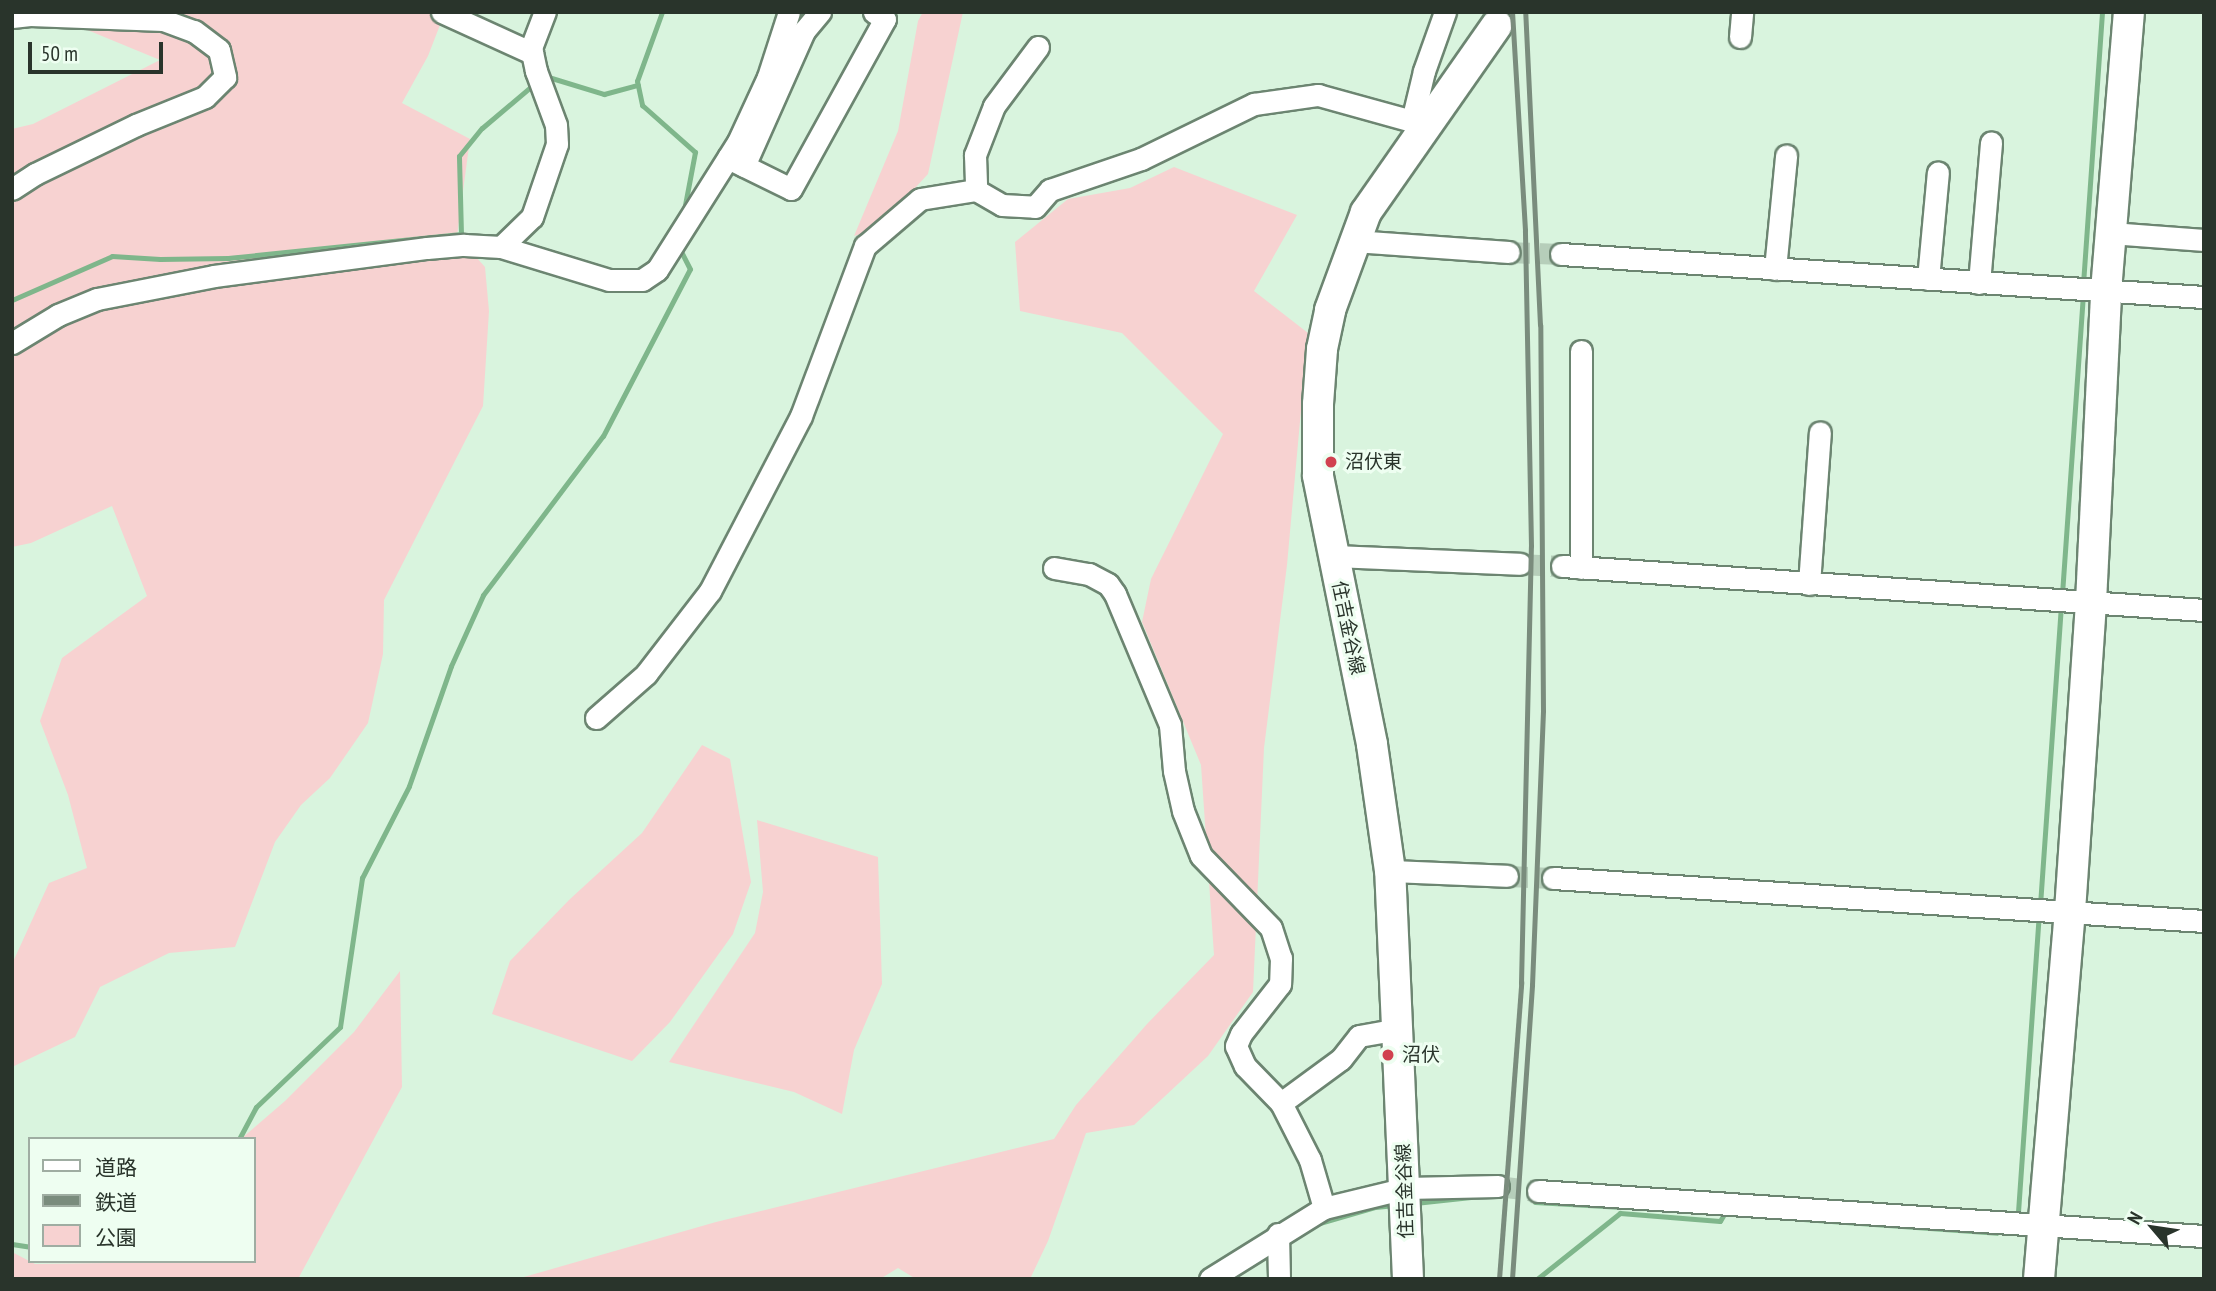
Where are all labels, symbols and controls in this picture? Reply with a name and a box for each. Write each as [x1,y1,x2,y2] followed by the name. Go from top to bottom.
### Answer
[32,28,166,72] scale bar
[41,40,78,67] text: 50 m
[1345,451,1402,473] place label: 沼伏東
[1323,454,1339,470] marker: 沼伏東
[1327,579,1369,677] street label: 住吉金谷線
[1402,1044,1440,1066] place label: 沼伏
[1380,1047,1396,1063] marker: 沼伏
[28,1137,256,1263] legend
[1392,1143,1418,1239] street label: 住吉金谷線
[95,1154,137,1181] text: 道路
[95,1189,137,1216] text: 鉄道
[2118,1193,2188,1263] north arrow
[2122,1208,2148,1228] text: N
[95,1224,137,1251] text: 公園

